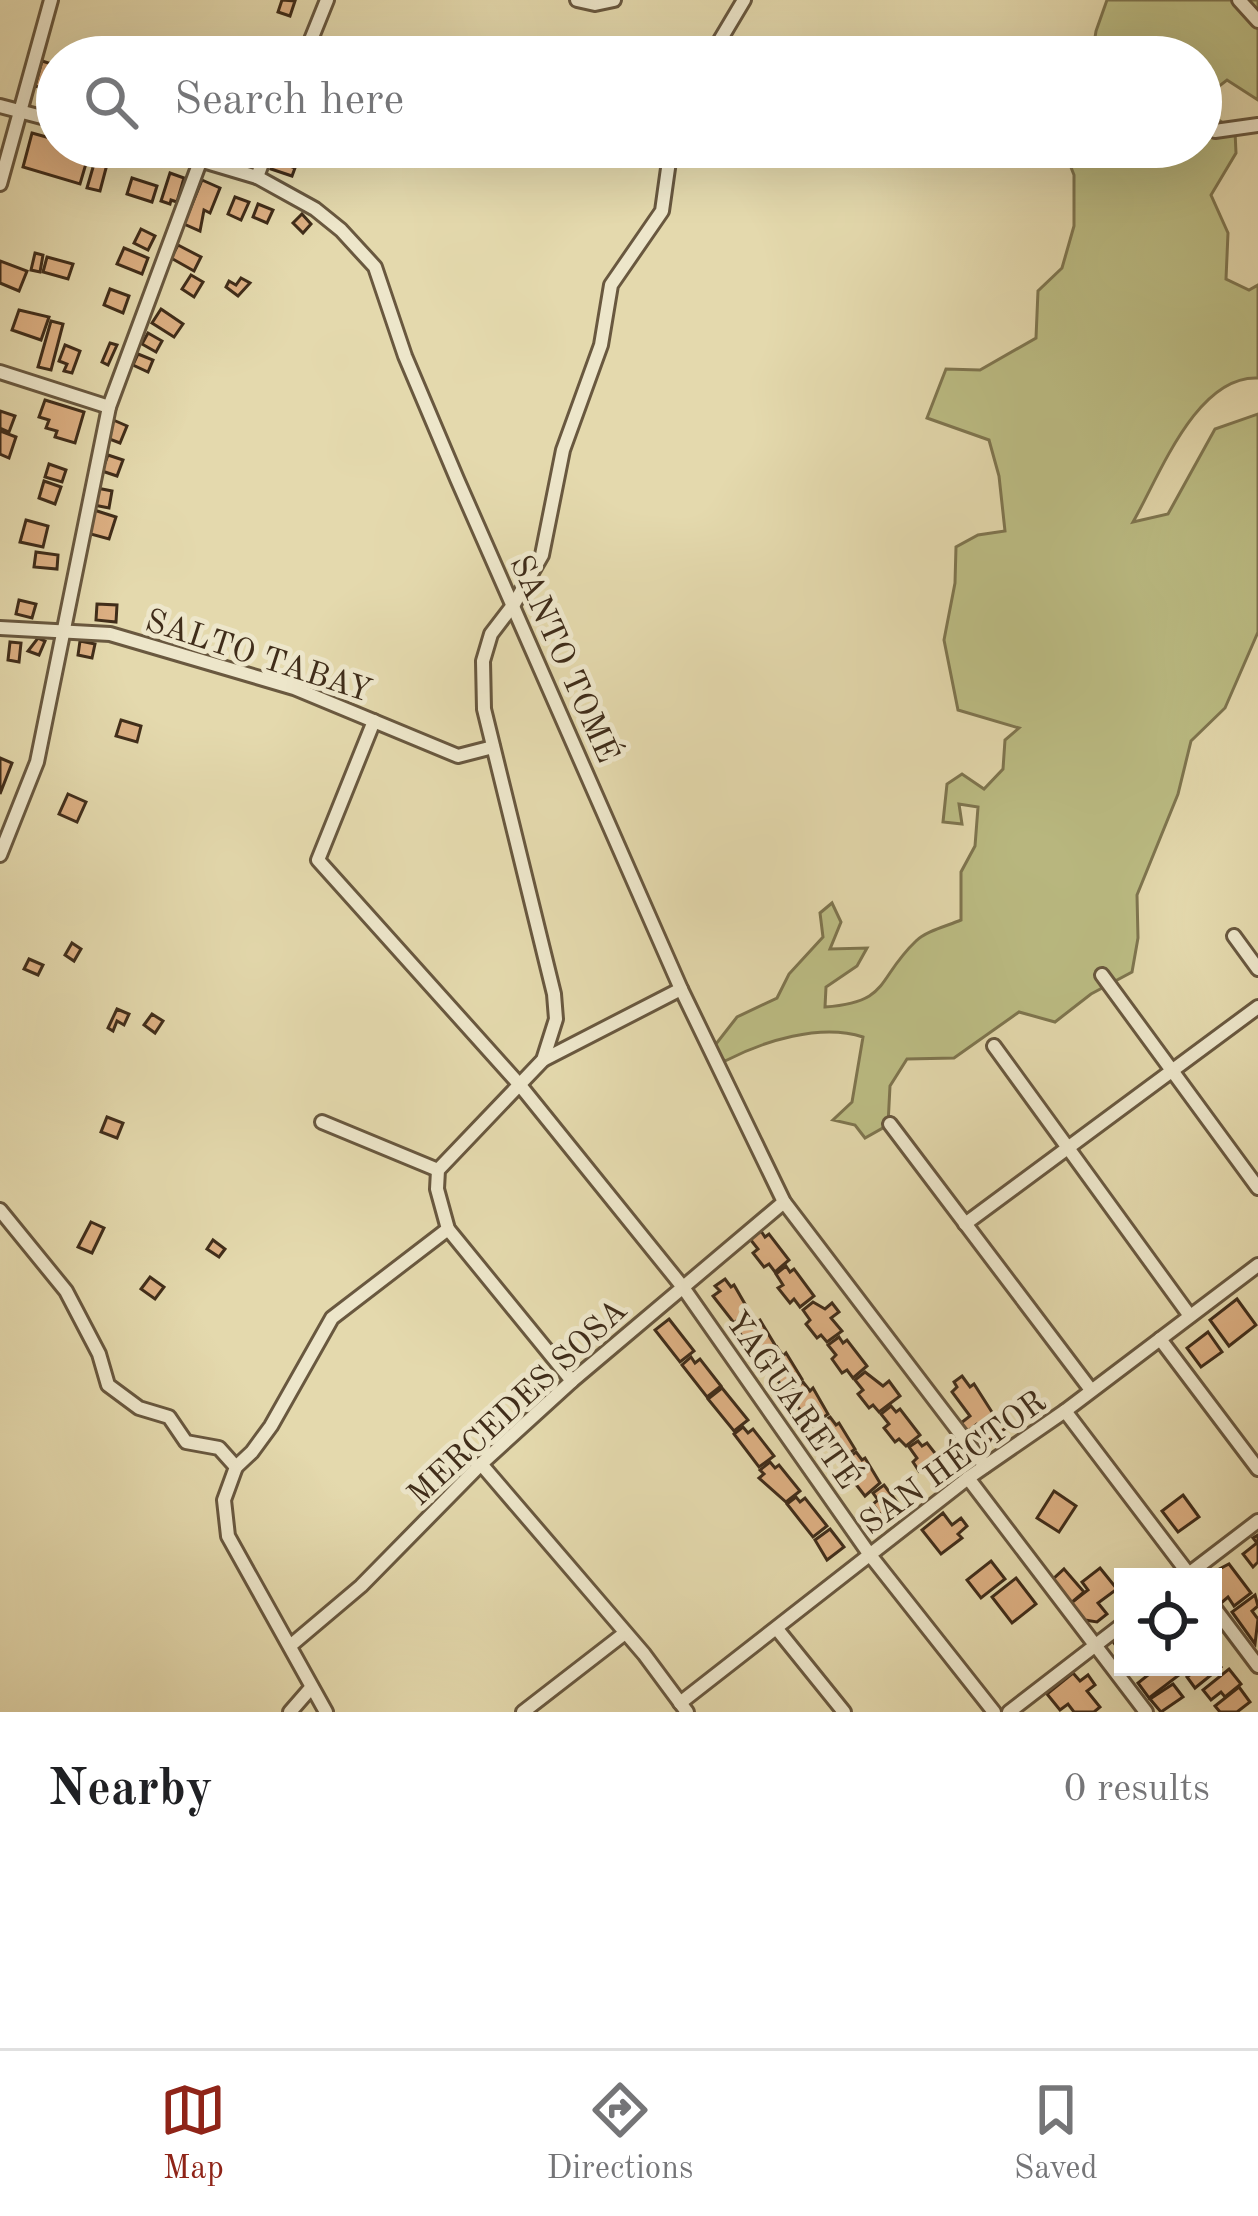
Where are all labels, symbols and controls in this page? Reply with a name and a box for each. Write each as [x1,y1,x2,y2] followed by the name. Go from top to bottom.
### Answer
[36,36,1222,168] search box
[78,69,144,135] icon: search
[174,79,404,124] text: Search here
[502,548,630,768] street label: SANTO TOMÉ
[141,605,375,709] street label: SALTO TABAY
[403,1294,634,1513] street label: MERCEDES SOSA
[718,1302,870,1496] street label: YAGUARETÉ
[851,1380,1053,1542] street label: SAN HÉCTOR
[1114,1568,1222,1676] map controls
[1114,1568,1222,1676] button: locate
[48,1765,213,1816] text: Nearby
[1064,1770,1210,1809] text: 0 results
[160,2077,226,2190] tab: Map
[547,2077,693,2190] tab: Directions
[1014,2077,1098,2190] tab: Saved

